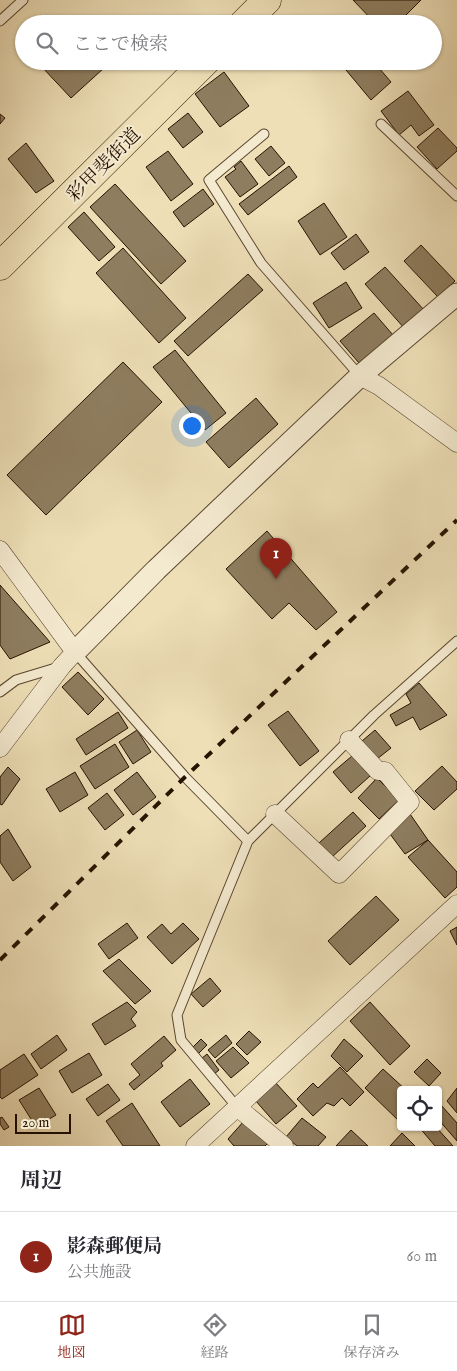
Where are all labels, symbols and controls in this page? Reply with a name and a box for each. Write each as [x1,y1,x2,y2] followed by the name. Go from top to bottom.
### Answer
[15,15,442,70] search box
[33,29,61,57] icon: search
[73,33,168,57] text: ここで検索
[62,123,146,207] street label: 彩甲斐街道
[179,413,205,439] your location
[260,538,292,579] pin: 1
[397,1086,442,1131] map controls
[397,1086,442,1131] button: locate
[15,1111,71,1134] scale bar
[22,1114,49,1132] text: 20 m
[20,1168,62,1195] text: 周辺
[67,1235,162,1259] text: 影森郵便局
[33,1247,39,1267] text: 1
[407,1247,437,1267] text: 60 m
[67,1263,131,1283] text: 公共施設
[58,1311,86,1362] tab: 地図
[201,1311,229,1362] tab: 経路
[344,1311,400,1362] tab: 保存済み

